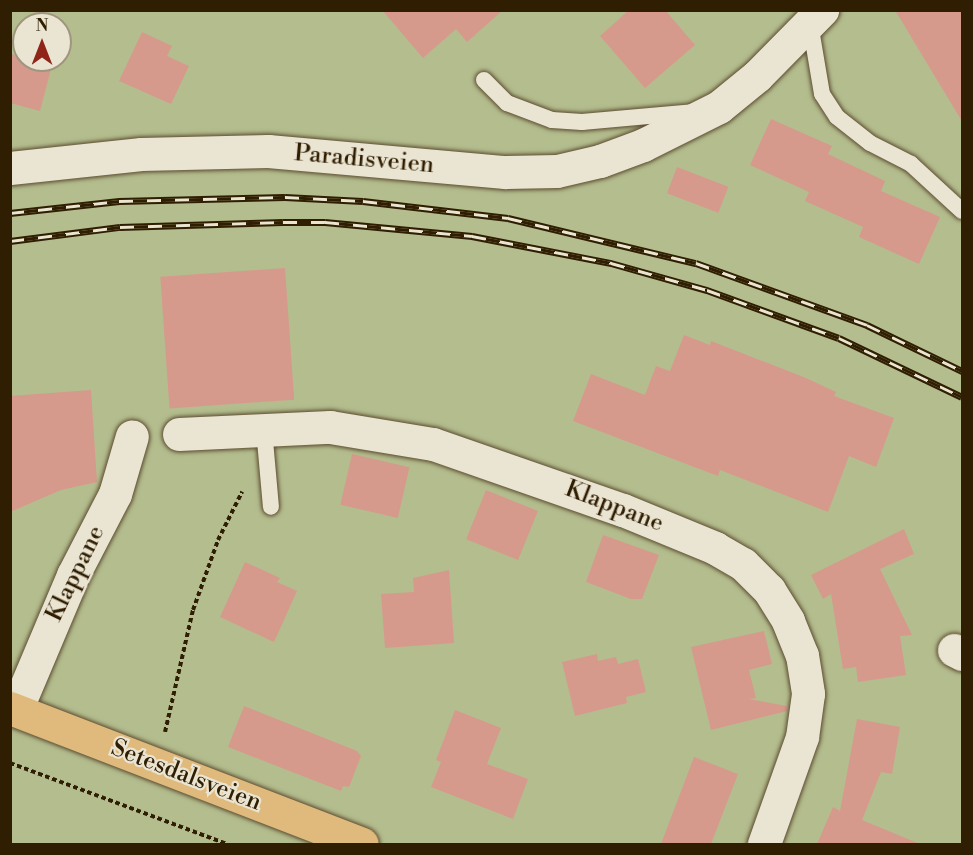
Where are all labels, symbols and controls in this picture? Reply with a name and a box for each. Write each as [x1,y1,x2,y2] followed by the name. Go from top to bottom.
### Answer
[12,12,72,72] north arrow
[36,16,48,36] text: N
[293,140,435,180] street label: Paradisveien
[561,475,667,539] street label: Klappane
[40,521,112,627] street label: Klappane
[107,734,265,818] street label: Setesdalsveien

